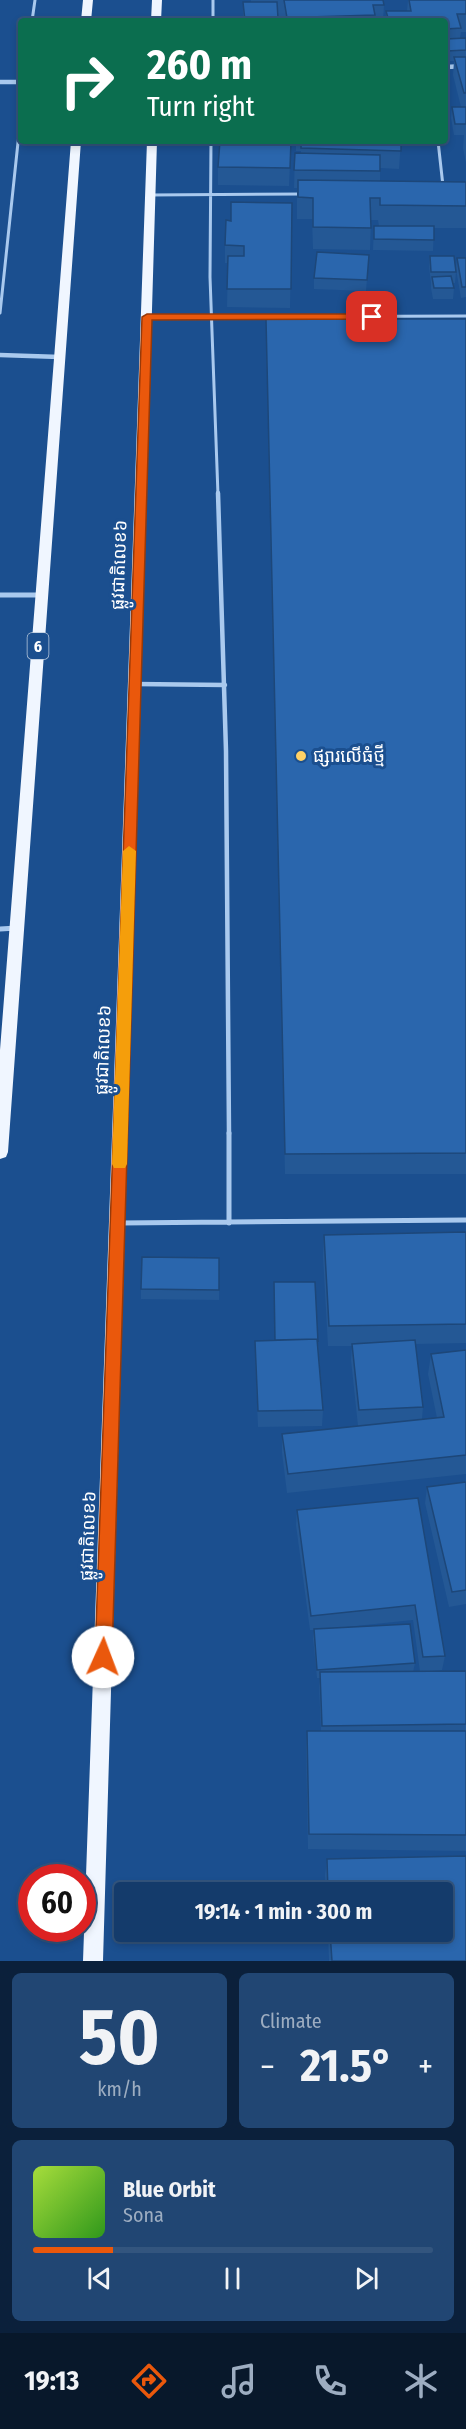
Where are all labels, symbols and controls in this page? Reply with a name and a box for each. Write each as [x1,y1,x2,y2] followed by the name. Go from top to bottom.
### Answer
[147,40,252,90] text: 260 m
[48,42,126,120] icon: right
[147,91,255,123] text: Turn right
[346,291,397,342] pin
[355,300,388,333] icon: arrive
[106,520,137,611] street label: ផ្លូវជាតិលេខ៦
[28,633,48,659] road number: 6
[313,744,385,767] place label: ផ្សារលើធំថ្មី
[294,749,308,763] marker: ផ្សារលើធំថ្មី
[90,1005,121,1096] street label: ផ្លូវជាតិលេខ៦
[75,1491,106,1582] street label: ផ្លូវជាតិលេខ៦
[71,1625,135,1689] position arrow
[18,1864,96,1942] speed limit sign: 60
[195,1898,372,1925] text: 19:14 · 1 min · 300 m
[79,1991,160,2085] text: 50
[260,2009,322,2033] text: Climate
[300,2039,393,2093] text: 21.5°
[260,2047,275,2087] text: −
[418,2047,433,2087] text: +
[97,2077,142,2101] text: km/h
[123,2176,216,2203] text: Blue Orbit
[123,2203,164,2227] text: Sona
[83,2262,116,2295] icon: previous
[216,2262,249,2295] icon: pause
[350,2262,383,2295] icon: next
[128,2360,170,2402] icon: directions
[218,2360,260,2402] icon: music
[309,2360,351,2402] icon: phone
[400,2360,442,2402] icon: climate
[24,2365,79,2397] text: 19:13

